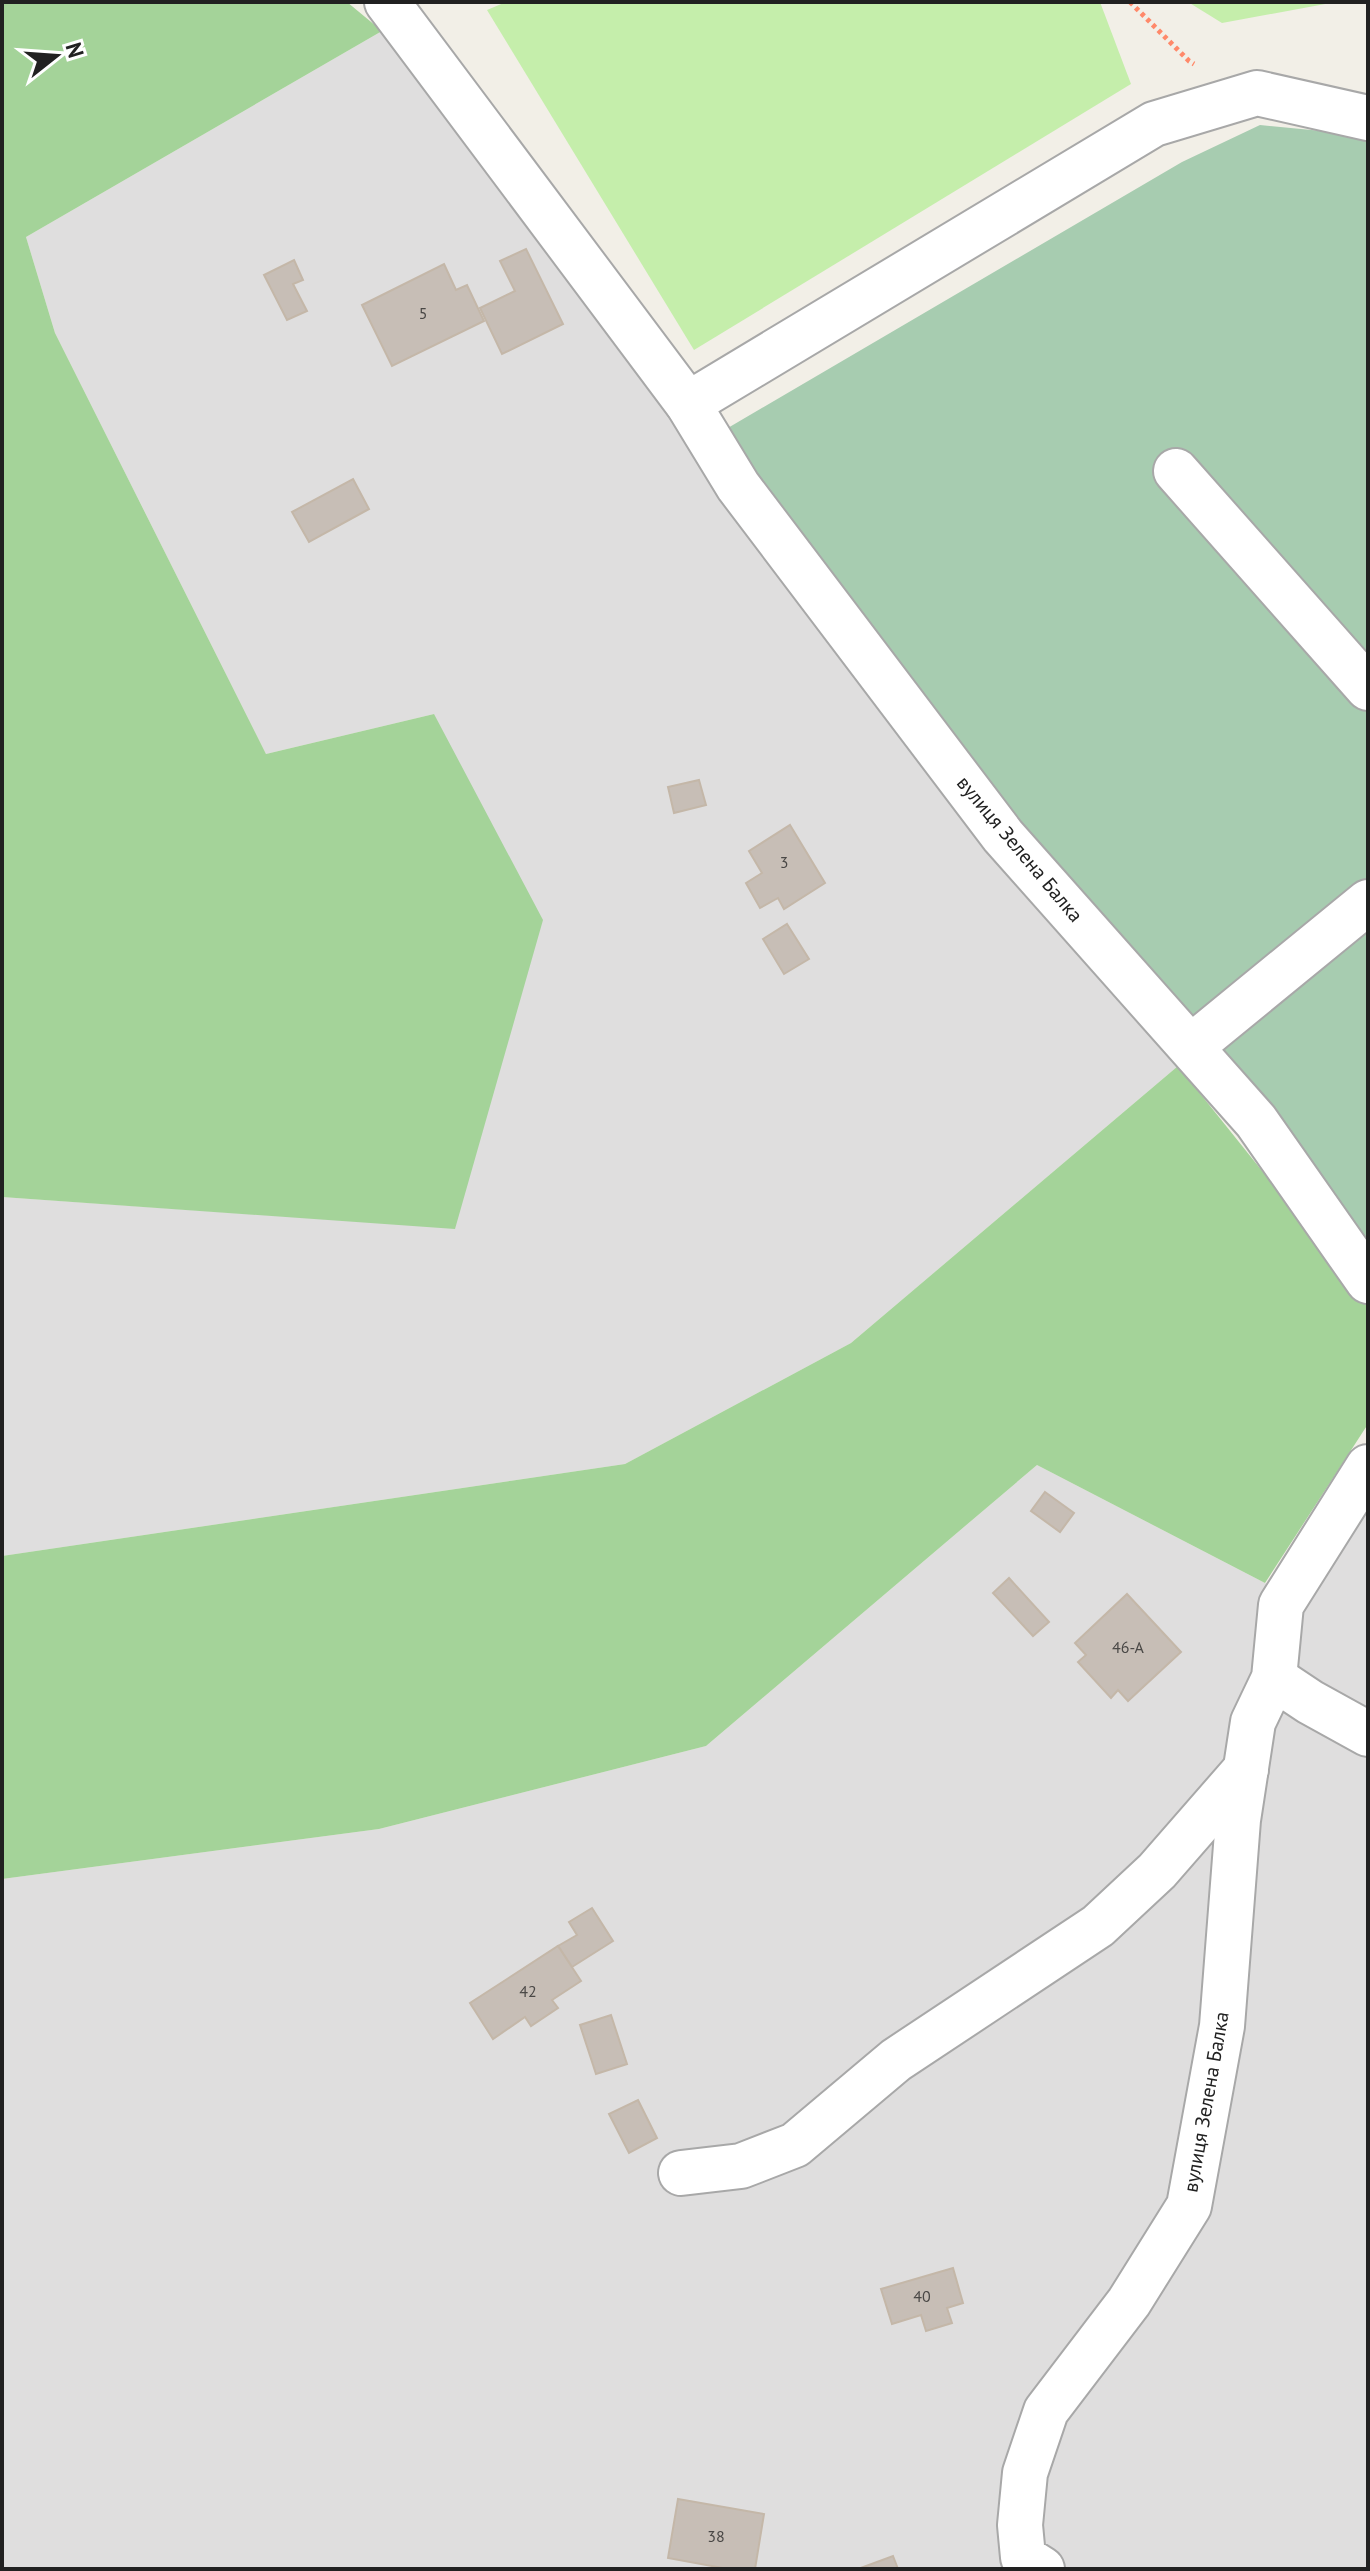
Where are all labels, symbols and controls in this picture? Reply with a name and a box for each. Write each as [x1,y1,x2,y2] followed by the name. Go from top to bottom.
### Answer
[16,16,96,96] north arrow
[60,39,91,61] text: N
[419,303,427,323] house number: 5
[951,771,1089,927] street label: вулиця Зелена Балка
[780,852,788,872] house number: 3
[1112,1637,1145,1657] house number: 46-А
[519,1981,537,2001] house number: 42
[1177,2010,1235,2194] street label: вулиця Зелена Балка
[913,2286,931,2306] house number: 40
[707,2526,725,2546] house number: 38

